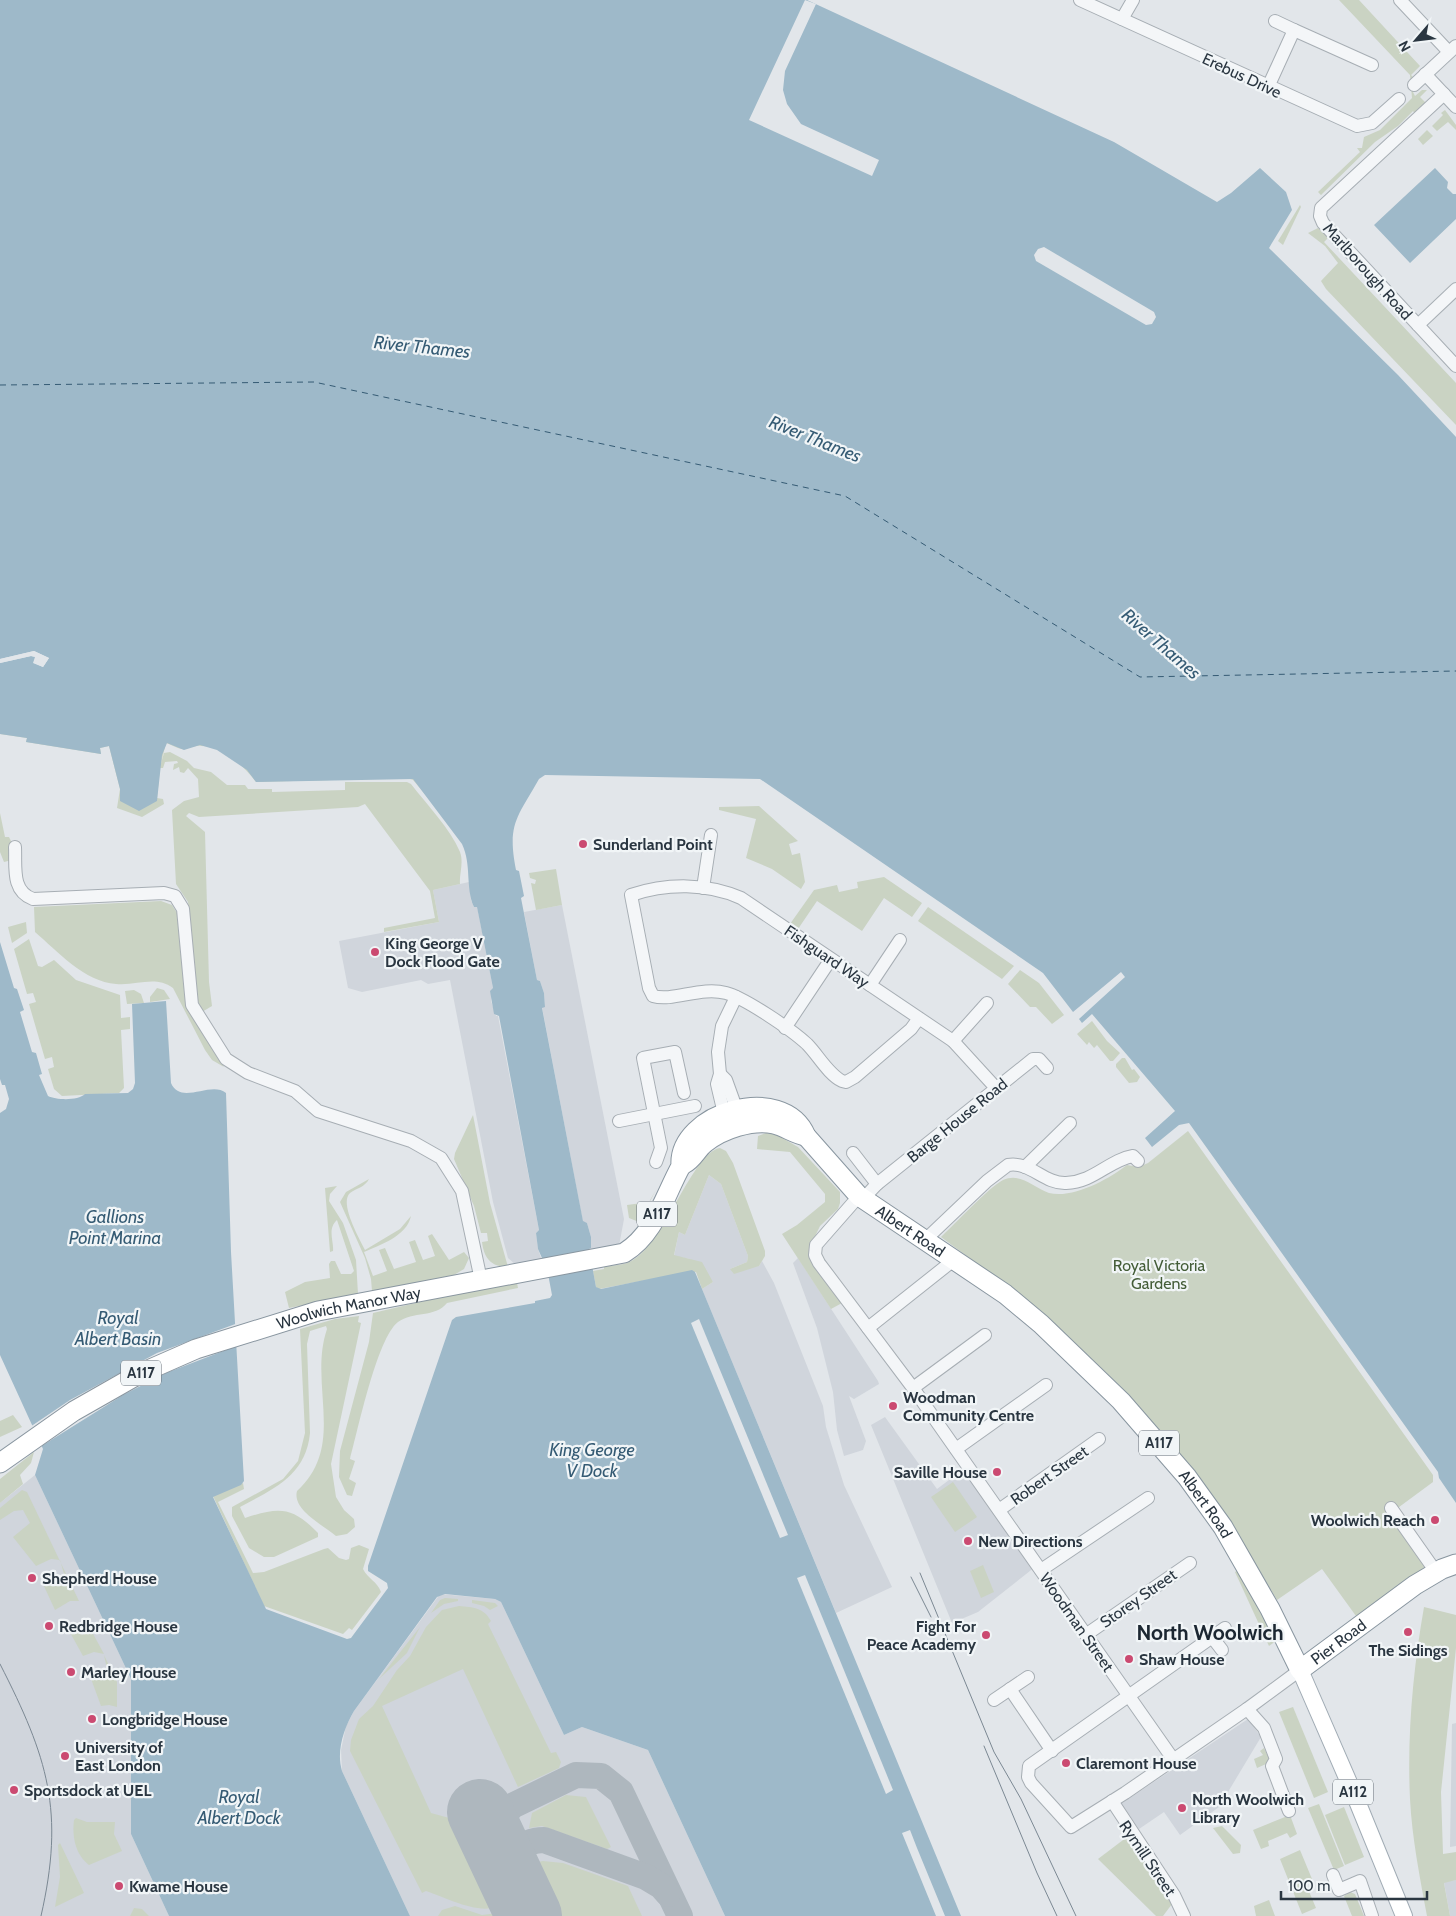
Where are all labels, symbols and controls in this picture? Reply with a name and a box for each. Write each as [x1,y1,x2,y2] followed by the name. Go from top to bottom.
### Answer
[1391,15,1441,65] north arrow
[1394,38,1415,55] text: N
[1199,49,1284,102] street label: Erebus Drive
[1319,219,1416,324] street label: Marlborough Road
[373,331,471,363] water label: River Thames
[766,411,864,467] water label: River Thames
[1117,604,1205,684] water label: River Thames
[593,835,713,854] place label: Sunderland Point
[577,838,589,850] marker: Sunderland Point
[781,921,873,992] street label: Fishguard Way
[385,934,500,971] place label: King George V Dock Flood Gate
[369,946,381,958] marker: King George V Dock Flood Gate
[903,1074,1011,1167] street label: Barge House Road
[872,1201,949,1261] street label: Albert Road
[637,1202,677,1226] road number: A117
[69,1206,161,1249] water label: Gallions Point Marina
[1113,1256,1206,1293] park label: Royal Victoria Gardens
[274,1283,422,1333] street label: Woolwich Manor Way
[74,1307,161,1350] water label: Royal Albert Basin
[121,1360,161,1386] road number: A117
[903,1388,1034,1425] place label: Woodman Community Centre
[887,1400,899,1412] marker: Woodman Community Centre
[1139,1430,1179,1456] road number: A117
[549,1439,635,1482] water label: King George V Dock
[1007,1441,1092,1509] street label: Robert Street
[894,1463,987,1482] place label: Saville House
[991,1466,1003,1478] marker: Saville House
[1175,1466,1236,1541] street label: Albert Road
[1311,1511,1425,1530] place label: Woolwich Reach
[1429,1514,1441,1526] marker: Woolwich Reach
[978,1532,1083,1551] place label: New Directions
[962,1535,974,1547] marker: New Directions
[1096,1565,1181,1632] street label: Storey Street
[42,1569,157,1588] place label: Shepherd House
[1035,1569,1118,1676] street label: Woodman Street
[26,1572,38,1584] marker: Shepherd House
[1307,1615,1370,1669] street label: Pier Road
[59,1617,178,1636] place label: Redbridge House
[867,1617,977,1654] place label: Fight For Peace Academy
[43,1620,55,1632] marker: Redbridge House
[1136,1620,1284,1645] district label: North Woolwich
[1402,1626,1414,1638] marker: The Sidings
[980,1629,992,1641] marker: Fight For Peace Academy
[1368,1641,1448,1660] place label: The Sidings
[1139,1650,1224,1669] place label: Shaw House
[1123,1653,1135,1665] marker: Shaw House
[81,1663,176,1682] place label: Marley House
[65,1666,77,1678] marker: Marley House
[102,1710,227,1729] place label: Longbridge House
[86,1713,98,1725] marker: Longbridge House
[75,1738,164,1775] place label: University of East London
[59,1750,71,1762] marker: University of East London
[1076,1754,1197,1773] place label: Claremont House
[1060,1757,1072,1769] marker: Claremont House
[1333,1780,1373,1804] road number: A112
[24,1781,151,1800] place label: Sportsdock at UEL
[8,1784,20,1796] marker: Sportsdock at UEL
[196,1786,282,1829] water label: Royal Albert Dock
[1192,1790,1304,1827] place label: North Woolwich Library
[1176,1802,1188,1814] marker: North Woolwich Library
[1115,1817,1180,1900] street label: Rymill Street
[1281,1868,1427,1900] scale bar
[129,1877,228,1896] place label: Kwame House
[1288,1877,1330,1895] text: 100 m
[113,1880,125,1892] marker: Kwame House

